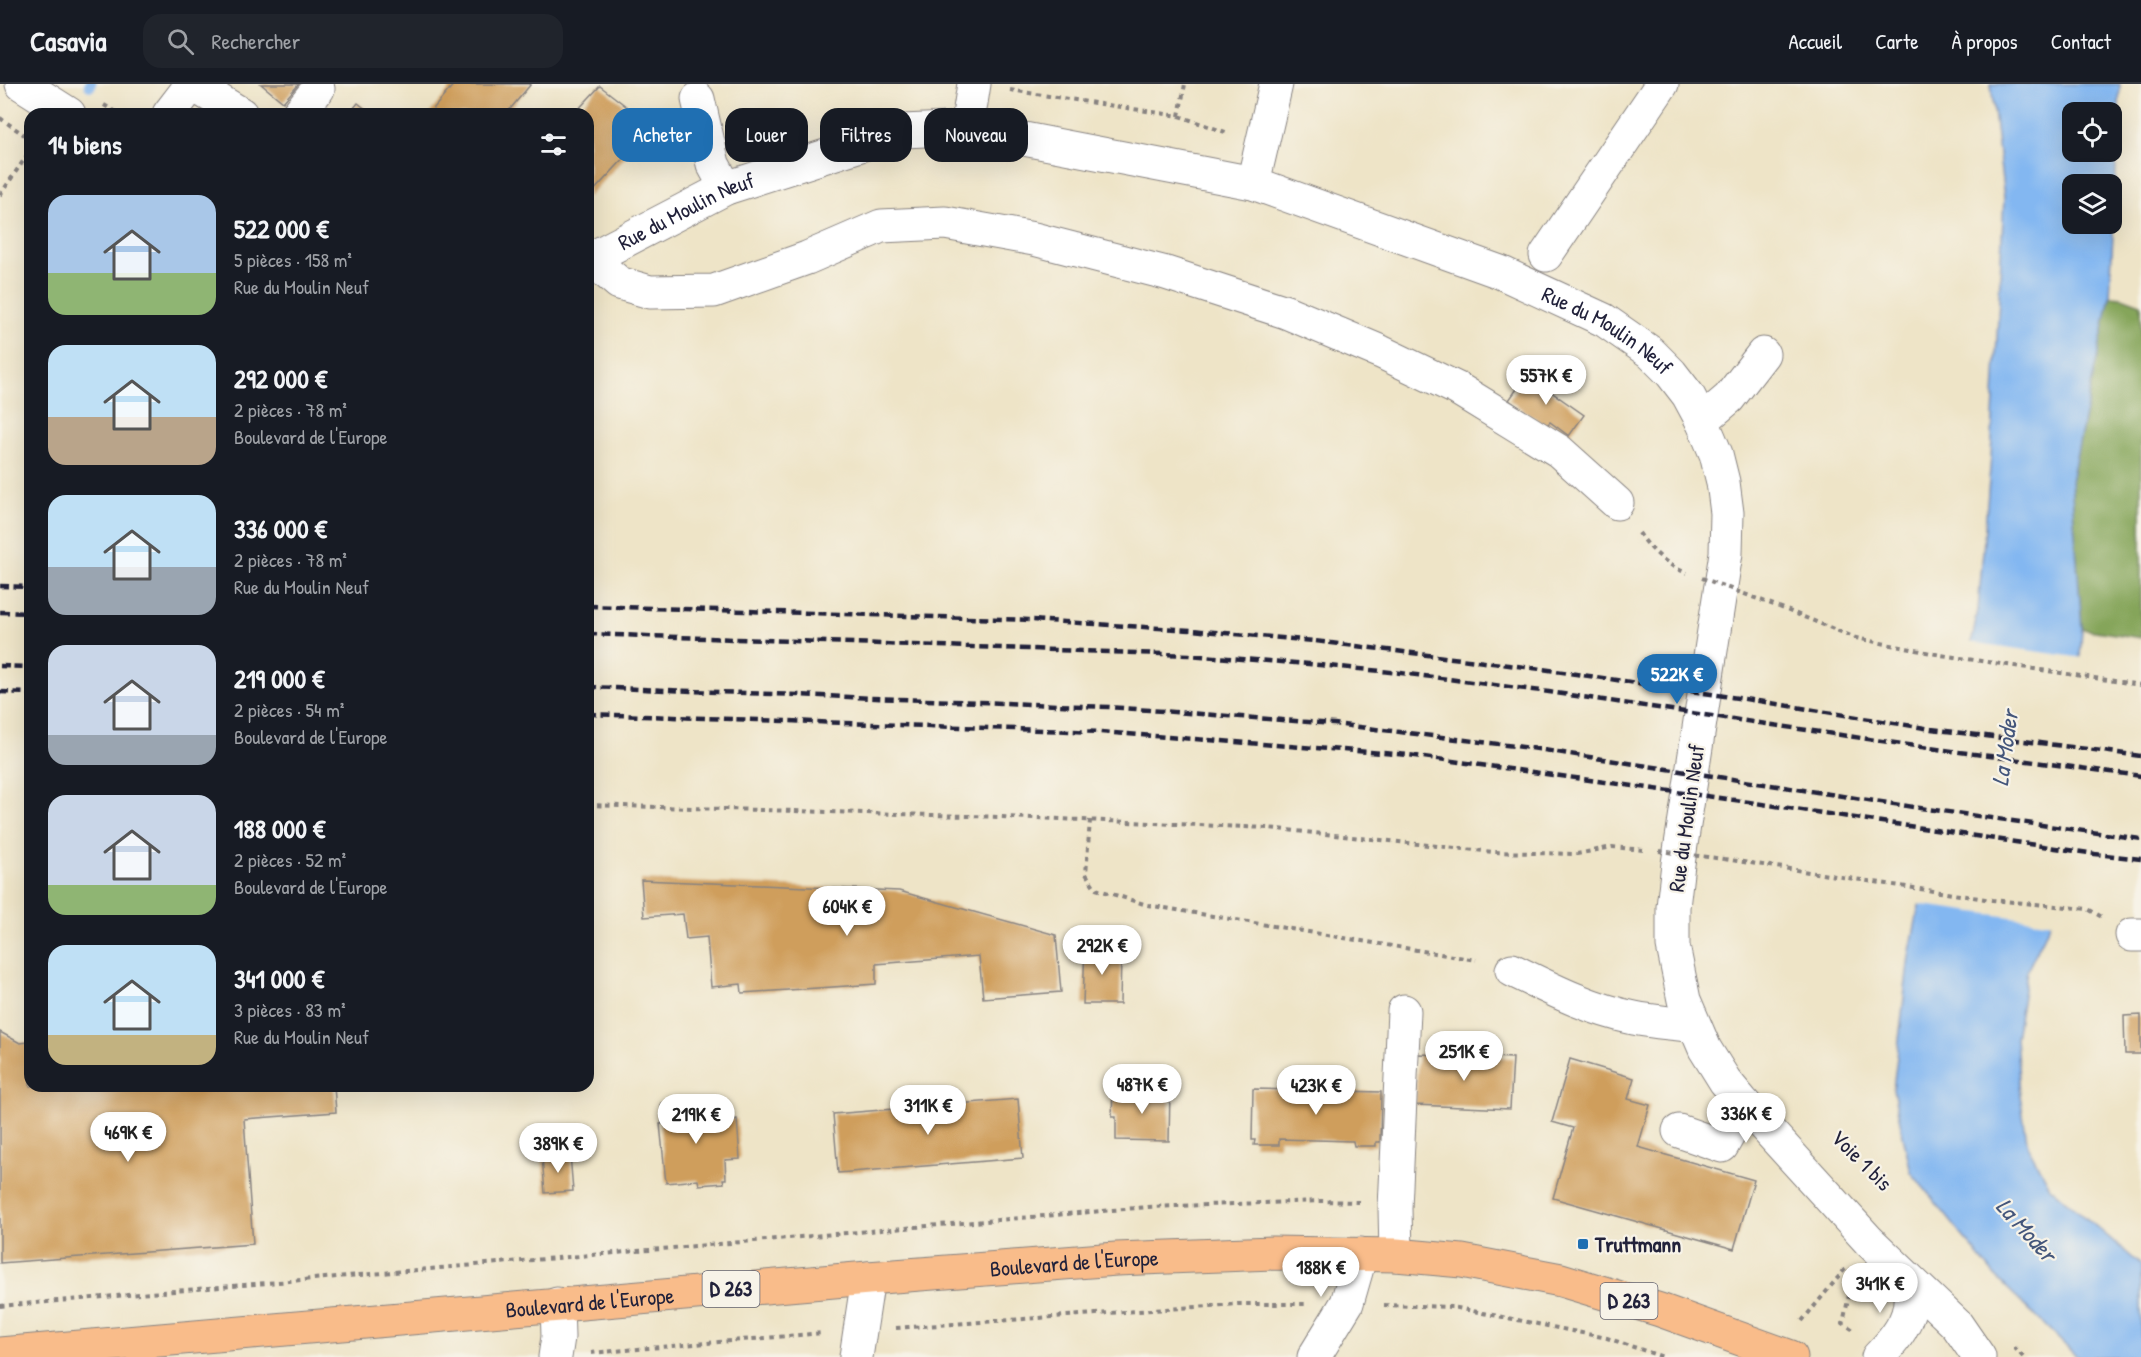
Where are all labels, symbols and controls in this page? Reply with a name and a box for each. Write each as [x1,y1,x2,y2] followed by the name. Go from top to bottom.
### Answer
[143,14,563,68] search box
[30,22,107,60] text: Casavia
[164,25,197,58] icon: search
[212,26,300,56] text: Rechercher
[1789,27,1842,56] text: Accueil
[1875,27,1919,56] text: Carte
[1952,27,2018,56] text: À propos
[2051,27,2111,56] text: Contact
[2062,102,2122,234] map controls
[2062,102,2122,162] button: locate
[612,108,713,162] chip: Acheter
[725,108,808,162] chip: Louer
[820,108,912,162] chip: Filtres
[924,108,1028,162] chip: Nouveau
[48,127,122,162] text: 14 biens
[537,128,570,161] icon: filters
[613,165,758,257] street label: Rue du Moulin Neuf
[2062,174,2122,234] button: layers
[234,211,329,246] text: 522 000 €
[96,219,168,291] icon: home
[234,246,352,273] text: 5 pièces · 158 m²
[234,273,369,300] text: Rue du Moulin Neuf
[1537,279,1679,381] street label: Rue du Moulin Neuf
[1497,355,1595,406] pin: 557K €
[234,361,327,396] text: 292 000 €
[1520,361,1572,388] text: 557K €
[96,369,168,441] icon: home
[234,396,347,423] text: 2 pièces · 78 m²
[234,423,388,450] text: Boulevard de l'Europe
[234,511,327,546] text: 336 000 €
[96,519,168,591] icon: home
[234,546,347,573] text: 2 pièces · 78 m²
[234,573,369,600] text: Rue du Moulin Neuf
[1628,654,1726,705] pin: 522K €
[1651,660,1703,687] text: 522K €
[234,661,325,696] text: 219 000 €
[96,669,168,741] icon: home
[234,696,344,723] text: 2 pièces · 54 m²
[1983,705,2026,788] water label: La Moder
[234,723,388,750] text: Boulevard de l'Europe
[1661,742,1711,894] street label: Rue du Moulin Neuf
[234,811,325,846] text: 188 000 €
[96,819,168,891] icon: home
[234,846,346,873] text: 2 pièces · 52 m²
[234,873,388,900] text: Boulevard de l'Europe
[798,886,896,937] pin: 604K €
[822,892,872,919] text: 604K €
[1053,925,1151,976] pin: 292K €
[1077,931,1127,958] text: 292K €
[234,961,324,996] text: 341 000 €
[96,969,168,1041] icon: home
[234,996,346,1023] text: 3 pièces · 83 m²
[234,1023,369,1050] text: Rue du Moulin Neuf
[1415,1031,1513,1082] pin: 251K €
[1439,1037,1489,1064] text: 251K €
[1093,1064,1191,1115] pin: 487K €
[1267,1065,1365,1116] pin: 423K €
[1117,1070,1167,1097] text: 487K €
[1291,1071,1341,1098] text: 423K €
[879,1085,977,1136] pin: 311K €
[904,1091,952,1118] text: 311K €
[1697,1093,1795,1144] pin: 336K €
[647,1094,745,1145] pin: 219K €
[1721,1099,1771,1126] text: 336K €
[672,1100,720,1127] text: 219K €
[79,1112,177,1163] pin: 469K €
[104,1118,152,1145] text: 469K €
[509,1123,607,1174] pin: 389K €
[1825,1123,1899,1197] street label: Voie 1 bis
[533,1129,583,1156] text: 389K €
[1989,1190,2066,1270] water label: La Moder
[1594,1229,1681,1259] place label: Truttmann
[1576,1237,1590,1251] marker: Truttmann
[989,1242,1159,1284] street label: Boulevard de l'Europe
[1272,1247,1370,1298] pin: 188K €
[1296,1253,1346,1280] text: 188K €
[1831,1263,1929,1314] pin: 341K €
[1856,1269,1904,1296] text: 341K €
[702,1271,760,1307] road number: D 263
[504,1280,675,1325] street label: Boulevard de l'Europe
[1600,1283,1658,1319] road number: D 263

